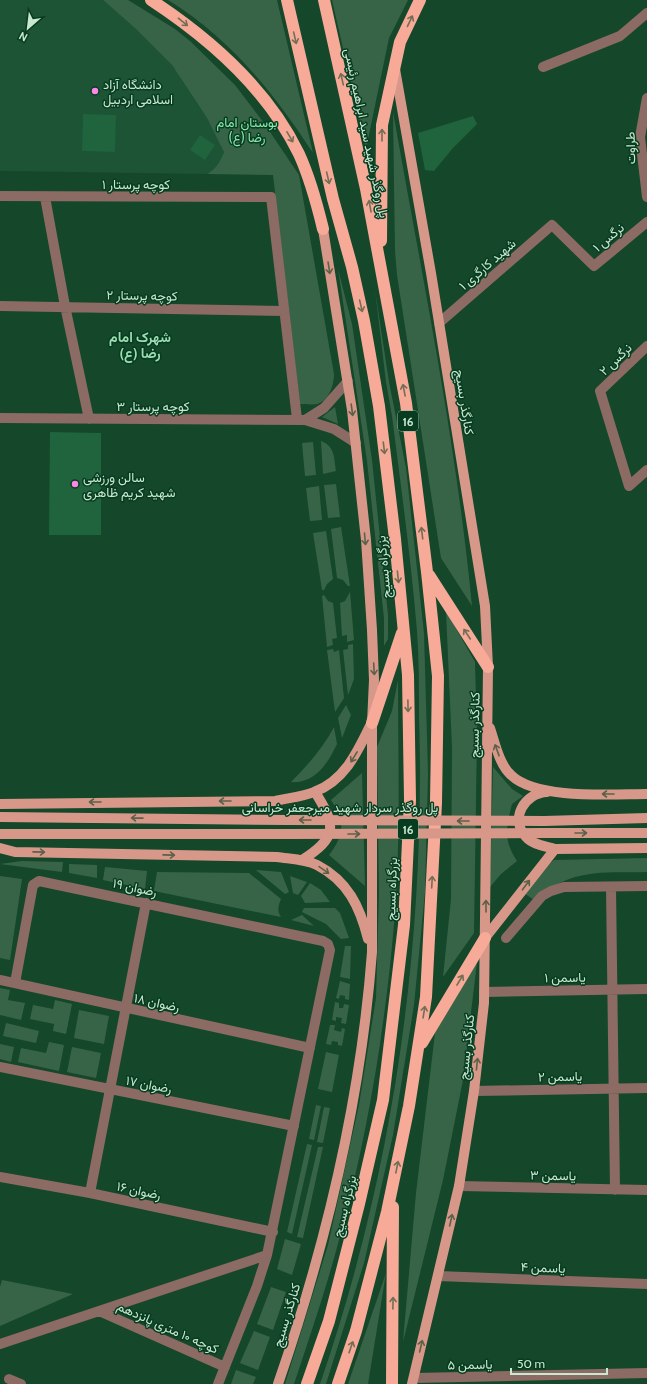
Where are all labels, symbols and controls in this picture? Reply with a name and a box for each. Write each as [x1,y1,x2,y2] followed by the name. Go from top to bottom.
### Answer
[8,8,48,48] north arrow
[407,15,414,27] one-way arrow
[178,17,188,26] one-way arrow
[17,29,30,45] text: N
[292,31,300,44] one-way arrow
[339,47,393,220] street label: پل روگذر شهید سید ابراهیم رئیسی
[337,73,345,86] one-way arrow
[103,76,173,108] place label: دانشگاه آزاد اسلامی اردبیل
[90,86,100,96] marker: دانشگاه آزاد اسلامی اردبیل
[216,114,278,147] park label: بوستان امام رضا (ع)
[378,129,386,142] one-way arrow
[286,131,294,143] one-way arrow
[622,131,639,165] street label: طراوت
[325,171,332,184] one-way arrow
[102,176,170,194] street label: کوچه پرستار ۱
[365,200,373,213] one-way arrow
[589,219,628,255] street label: نرگس ۱
[455,235,519,294] street label: شهید کارگری ۱
[325,261,333,274] one-way arrow
[106,286,178,306] street label: کوچه پرستار ۲
[357,299,365,312] one-way arrow
[109,328,171,363] district label: شهرک امام رضا (ع)
[595,339,636,379] street label: نرگس ۲
[450,368,478,436] street label: کنارگذر بسیج
[399,384,407,397] one-way arrow
[116,398,190,416] street label: کوچه پرستار ۳
[348,403,356,416] one-way arrow
[398,411,418,431] road number: 16
[380,441,388,454] one-way arrow
[83,469,175,501] place label: سالن ورزشی شهید کریم ظاهری
[70,479,80,489] marker: سالن ورزشی شهید کریم ظاهری
[419,527,426,540] one-way arrow
[362,532,369,545] one-way arrow
[372,535,396,599] street label: بزرگراه بسیج
[394,570,402,583] one-way arrow
[463,629,471,640] one-way arrow
[370,662,378,675] one-way arrow
[465,692,485,758] street label: کنارگذر بسیج
[404,699,412,712] one-way arrow
[493,744,501,756] one-way arrow
[350,751,358,762] one-way arrow
[602,790,615,798] one-way arrow
[219,797,232,805] one-way arrow
[89,798,102,806] one-way arrow
[242,799,438,817] street label: پل روگذر سردار شهید میرجعفر خراسانی
[131,814,144,822] one-way arrow
[299,816,312,824] one-way arrow
[457,817,470,825] one-way arrow
[398,819,418,839] road number: 16
[574,829,587,837] one-way arrow
[347,830,360,838] one-way arrow
[32,848,45,856] one-way arrow
[162,851,175,859] one-way arrow
[382,857,402,921] street label: بزرگراه بسیج
[318,866,329,874] one-way arrow
[111,875,159,900] street label: رضوان ۱۹
[429,876,436,889] one-way arrow
[522,879,530,890] one-way arrow
[482,900,490,913] one-way arrow
[544,969,586,986] street label: یاسمن ۱
[457,974,465,986] one-way arrow
[133,989,181,1016] street label: رضوان ۱۸
[420,1005,428,1018] one-way arrow
[455,1013,479,1081] street label: کنارگذر بسیج
[474,1058,481,1071] one-way arrow
[538,1068,582,1085] street label: یاسمن ۲
[125,1072,173,1097] street label: رضوان ۱۷
[393,1161,401,1174] one-way arrow
[530,1167,576,1184] street label: یاسمن ۳
[329,1173,361,1239] street label: بزرگراه بسیج
[115,1178,163,1203] street label: رضوان ۱۶
[448,1214,456,1227] one-way arrow
[520,1258,566,1277] street label: یاسمن ۴
[269,1281,305,1349] street label: کنارگذر بسیج
[114,1297,221,1358] street label: کوچه ۱۰ متری پانزدهم
[389,1297,397,1310] one-way arrow
[418,1340,426,1353] one-way arrow
[347,1342,355,1354] one-way arrow
[511,1350,607,1376] scale bar
[447,1356,493,1373] street label: یاسمن ۵
[517,1356,545,1371] text: 50 m

